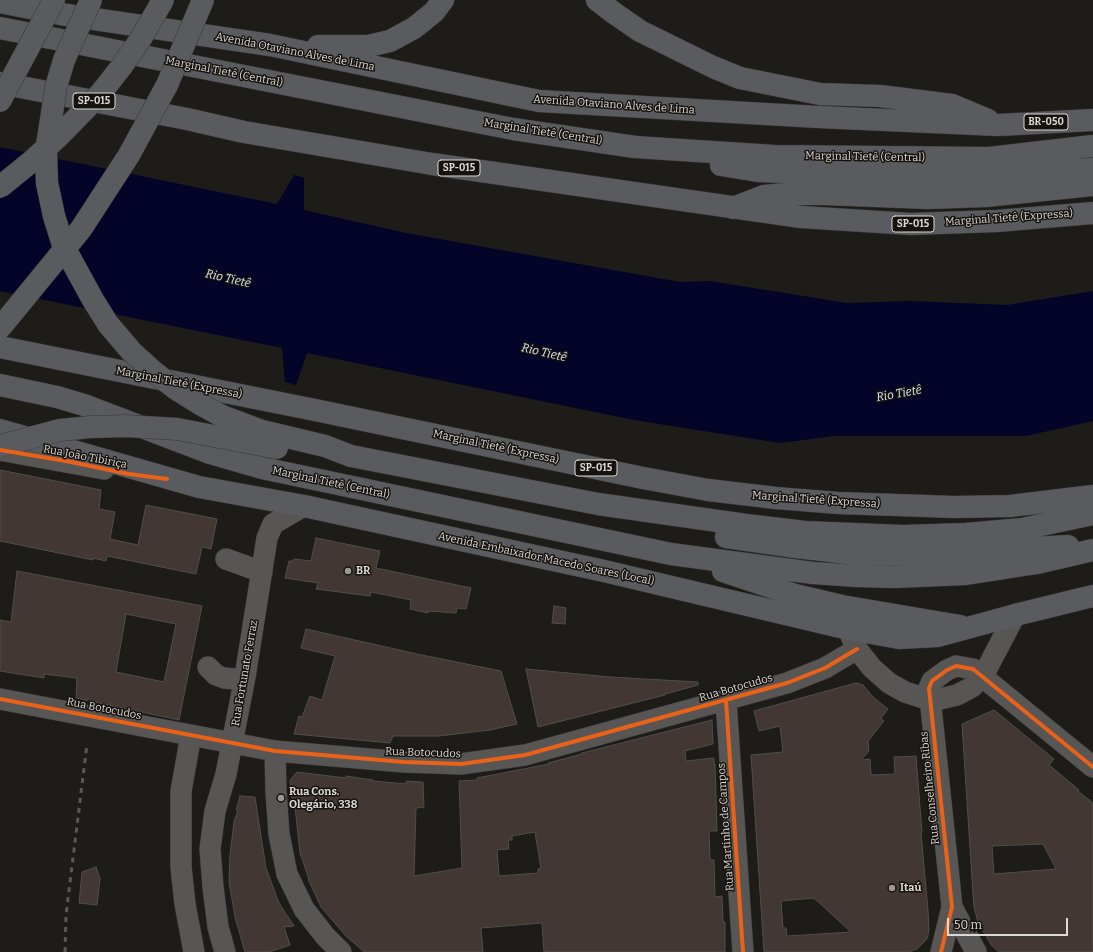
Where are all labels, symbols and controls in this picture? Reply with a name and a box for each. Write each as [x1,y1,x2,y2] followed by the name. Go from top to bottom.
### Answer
[214,30,376,74] street label: Avenida Otaviano Alves de Lima
[164,54,284,90] street label: Marginal Tietê (Central)
[73,93,115,109] road number: SP-015
[533,93,695,117] street label: Avenida Otaviano Alves de Lima
[1024,114,1068,130] road number: BR-050
[483,116,603,148] street label: Marginal Tietê (Central)
[805,149,925,165] street label: Marginal Tietê (Central)
[438,160,480,176] road number: SP-015
[945,207,1073,229] street label: Marginal Tietê (Expressa)
[892,216,934,232] road number: SP-015
[204,267,252,291] water label: Rio Tietê
[520,341,568,365] water label: Rio Tietê
[115,364,243,402] street label: Marginal Tietê (Expressa)
[875,383,923,405] water label: Rio Tietê
[432,427,560,467] street label: Marginal Tietê (Expressa)
[42,442,128,472] street label: Rua João Tibiriça
[575,460,617,476] road number: SP-015
[271,464,391,502] street label: Marginal Tietê (Central)
[752,489,880,511] street label: Marginal Tietê (Expressa)
[437,530,655,588] street label: Avenida Embaixador Macedo Soares (Local)
[356,564,370,578] place label: BR
[343,566,353,576] marker: BR
[229,619,261,727] street label: Rua Fortunato Ferraz
[698,671,774,705] street label: Rua Botocudos
[65,695,143,723] street label: Rua Botocudos
[917,731,943,845] street label: Rua Conselheiro Ribas
[385,745,461,761] street label: Rua Botocudos
[715,762,737,892] street label: Rua Martinho de Campos
[289,785,357,811] place label: Rua Cons. Olegário, 338
[276,793,286,803] marker: Rua Cons. Olegário, 338
[900,881,921,895] place label: Itaú
[887,883,897,893] marker: Itaú
[949,910,1070,936] scale bar
[954,918,982,932] text: 50 m

